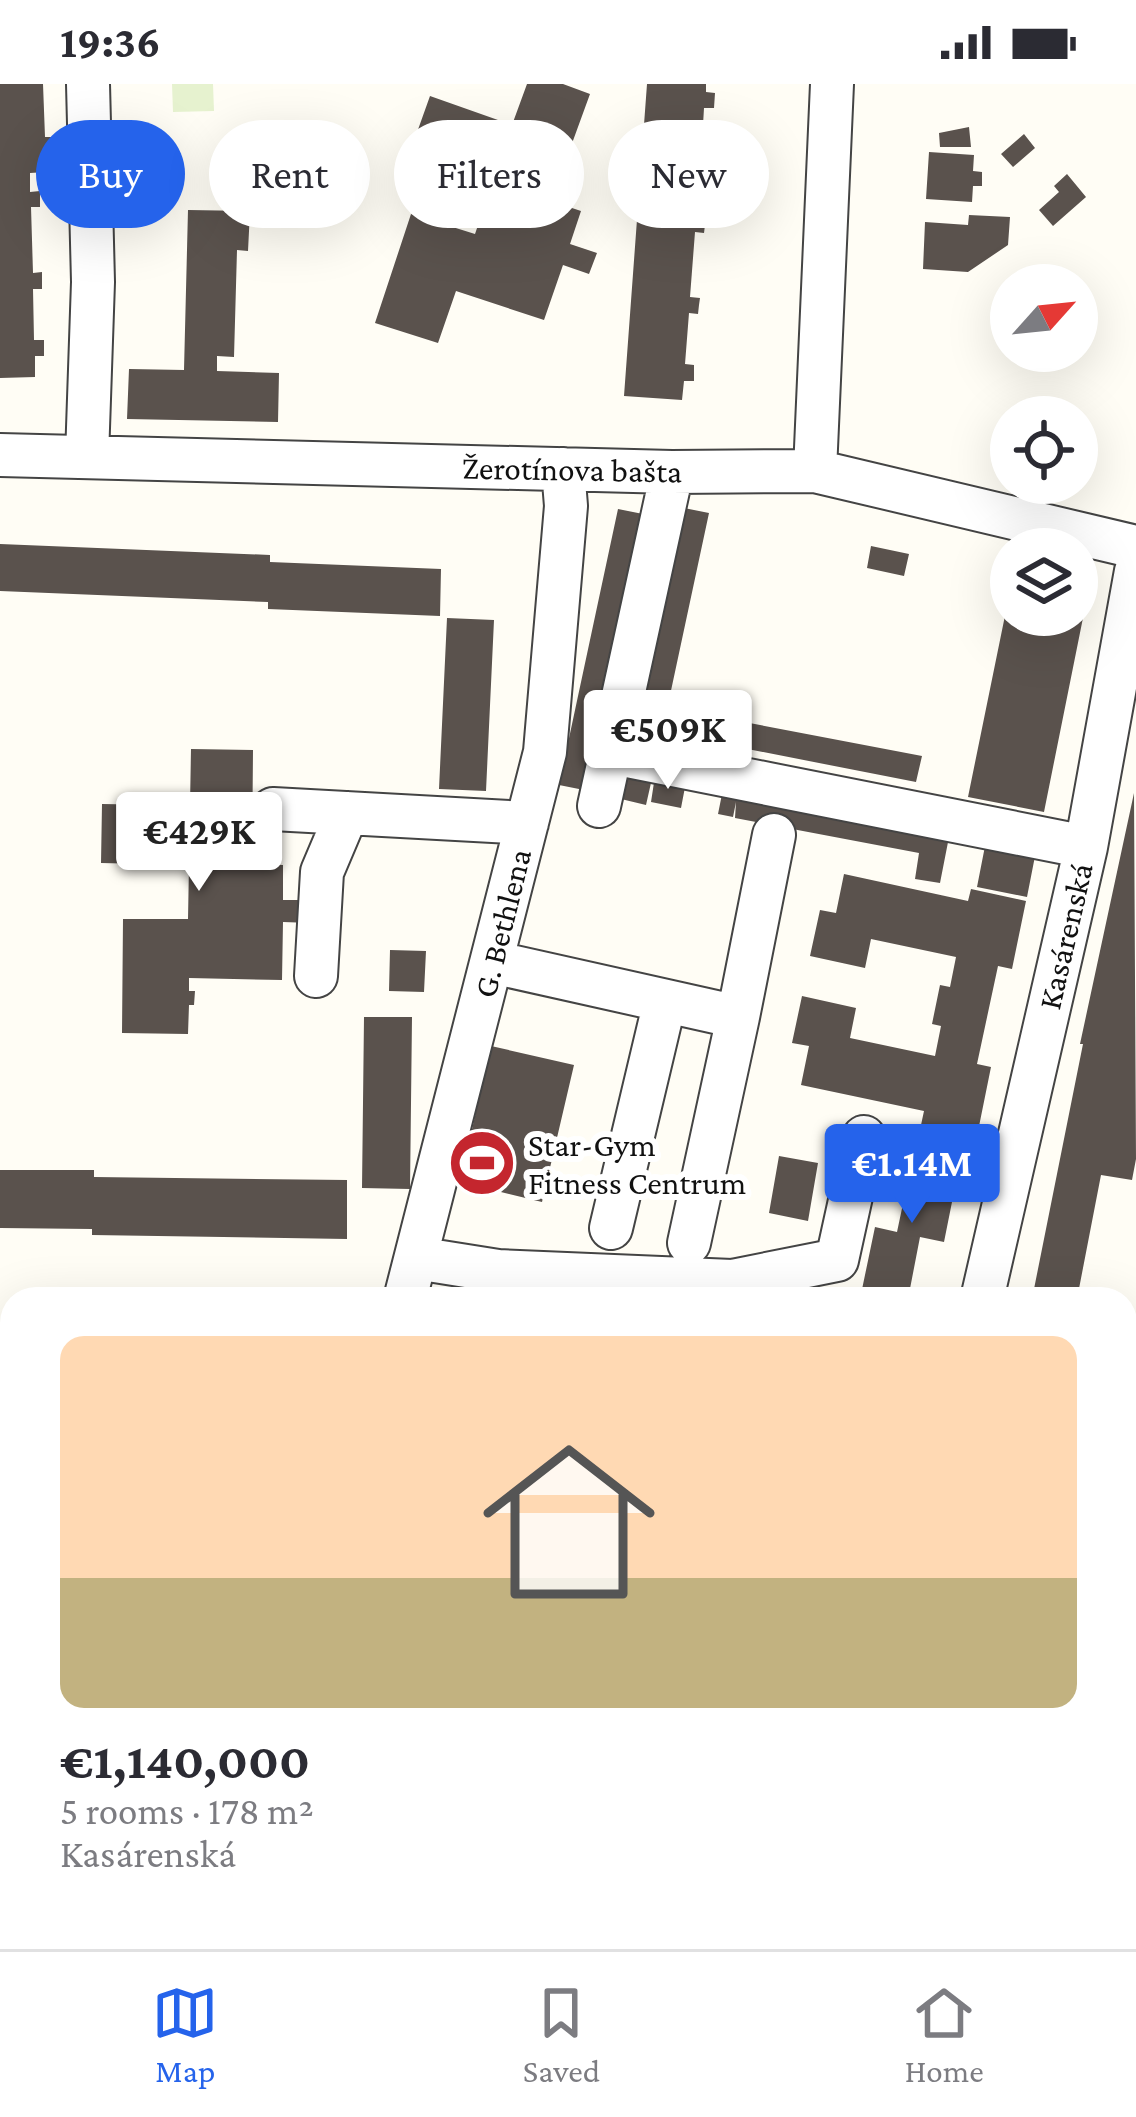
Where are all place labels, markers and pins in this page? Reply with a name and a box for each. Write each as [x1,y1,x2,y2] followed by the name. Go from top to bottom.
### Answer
[584,690,752,792] pin: €509K
[115,792,283,894] pin: €429K
[814,1124,1010,1226] pin: €1.14M
[528,1126,746,1201] place label: Star-Gym Fitness Centrum
[447,1128,517,1198] sports icon: Star-Gym Fitness Centrum

